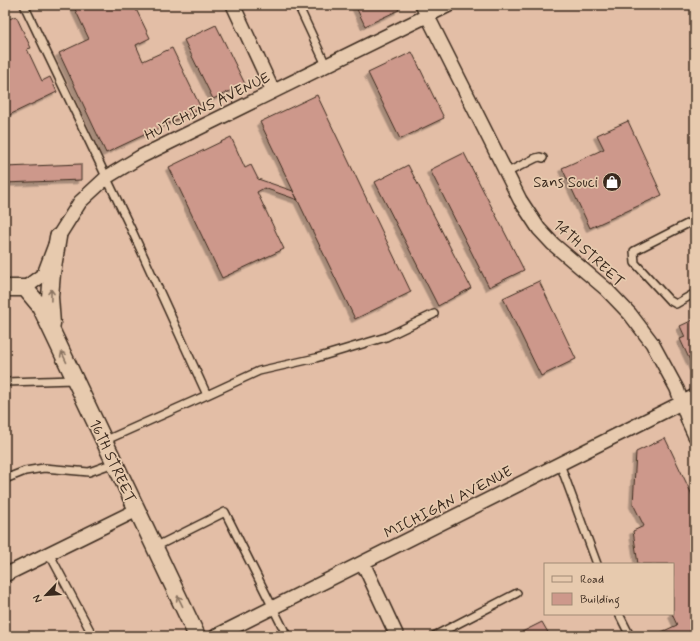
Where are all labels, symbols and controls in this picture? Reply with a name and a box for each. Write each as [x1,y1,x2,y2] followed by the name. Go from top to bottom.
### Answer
[141,68,274,146] street label: HUTCHINS AVENUE
[601,171,623,193] shop icon: Sans Souci
[533,173,598,193] place label: Sans Souci
[548,215,628,292] street label: 14TH STREET
[47,289,54,302] one-way arrow
[60,352,67,364] one-way arrow
[84,416,140,507] street label: 16TH STREET
[381,462,516,544] street label: MICHIGAN AVENUE
[544,563,674,615] legend
[580,572,604,588] text: Road
[26,575,66,615] north arrow
[580,592,620,609] text: Building
[30,593,46,605] text: N
[176,595,183,607] one-way arrow

